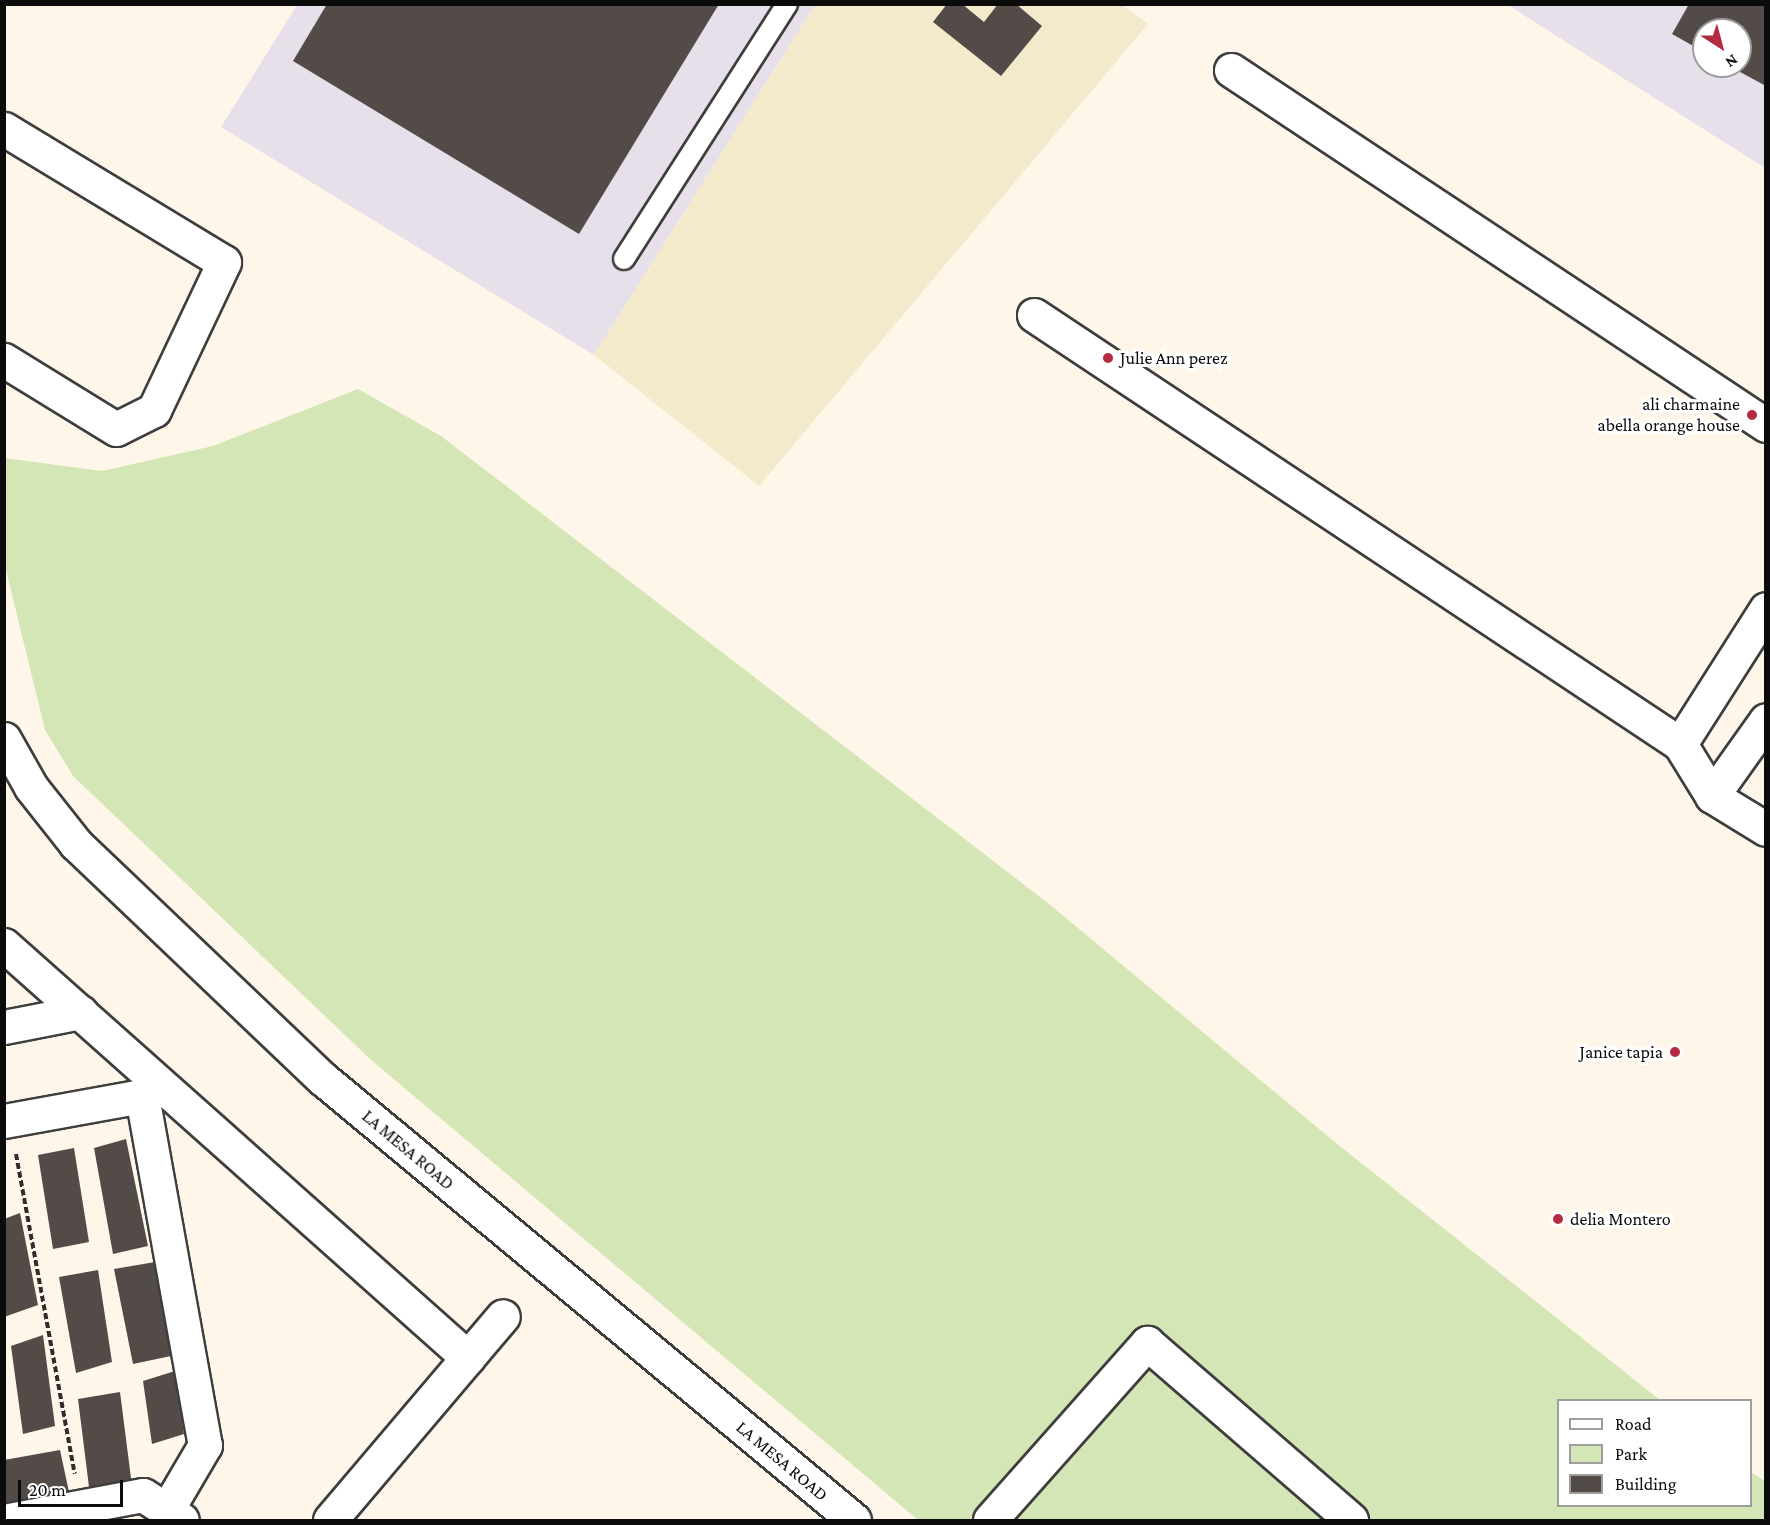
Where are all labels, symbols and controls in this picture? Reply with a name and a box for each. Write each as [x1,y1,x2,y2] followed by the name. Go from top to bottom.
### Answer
[1692,18,1752,78] north arrow
[1722,51,1741,71] text: N
[1120,347,1228,369] place label: Julie Ann perez
[1101,351,1115,365] marker: Julie Ann perez
[1597,394,1740,436] place label: ali charmaine abella orange house
[1745,408,1759,422] marker: ali charmaine abella orange house
[1580,1041,1663,1063] place label: Janice tapia
[1668,1045,1682,1059] marker: Janice tapia
[358,1105,458,1195] street label: LA MESA ROAD
[1570,1208,1671,1230] place label: delia Montero
[1551,1212,1565,1226] marker: delia Montero
[1557,1399,1752,1507] legend
[1615,1414,1652,1434] text: Road
[732,1416,832,1506] street label: LA MESA ROAD
[1615,1444,1647,1464] text: Park
[21,1468,126,1506] scale bar
[1615,1474,1676,1494] text: Building
[29,1480,66,1500] text: 20 m

